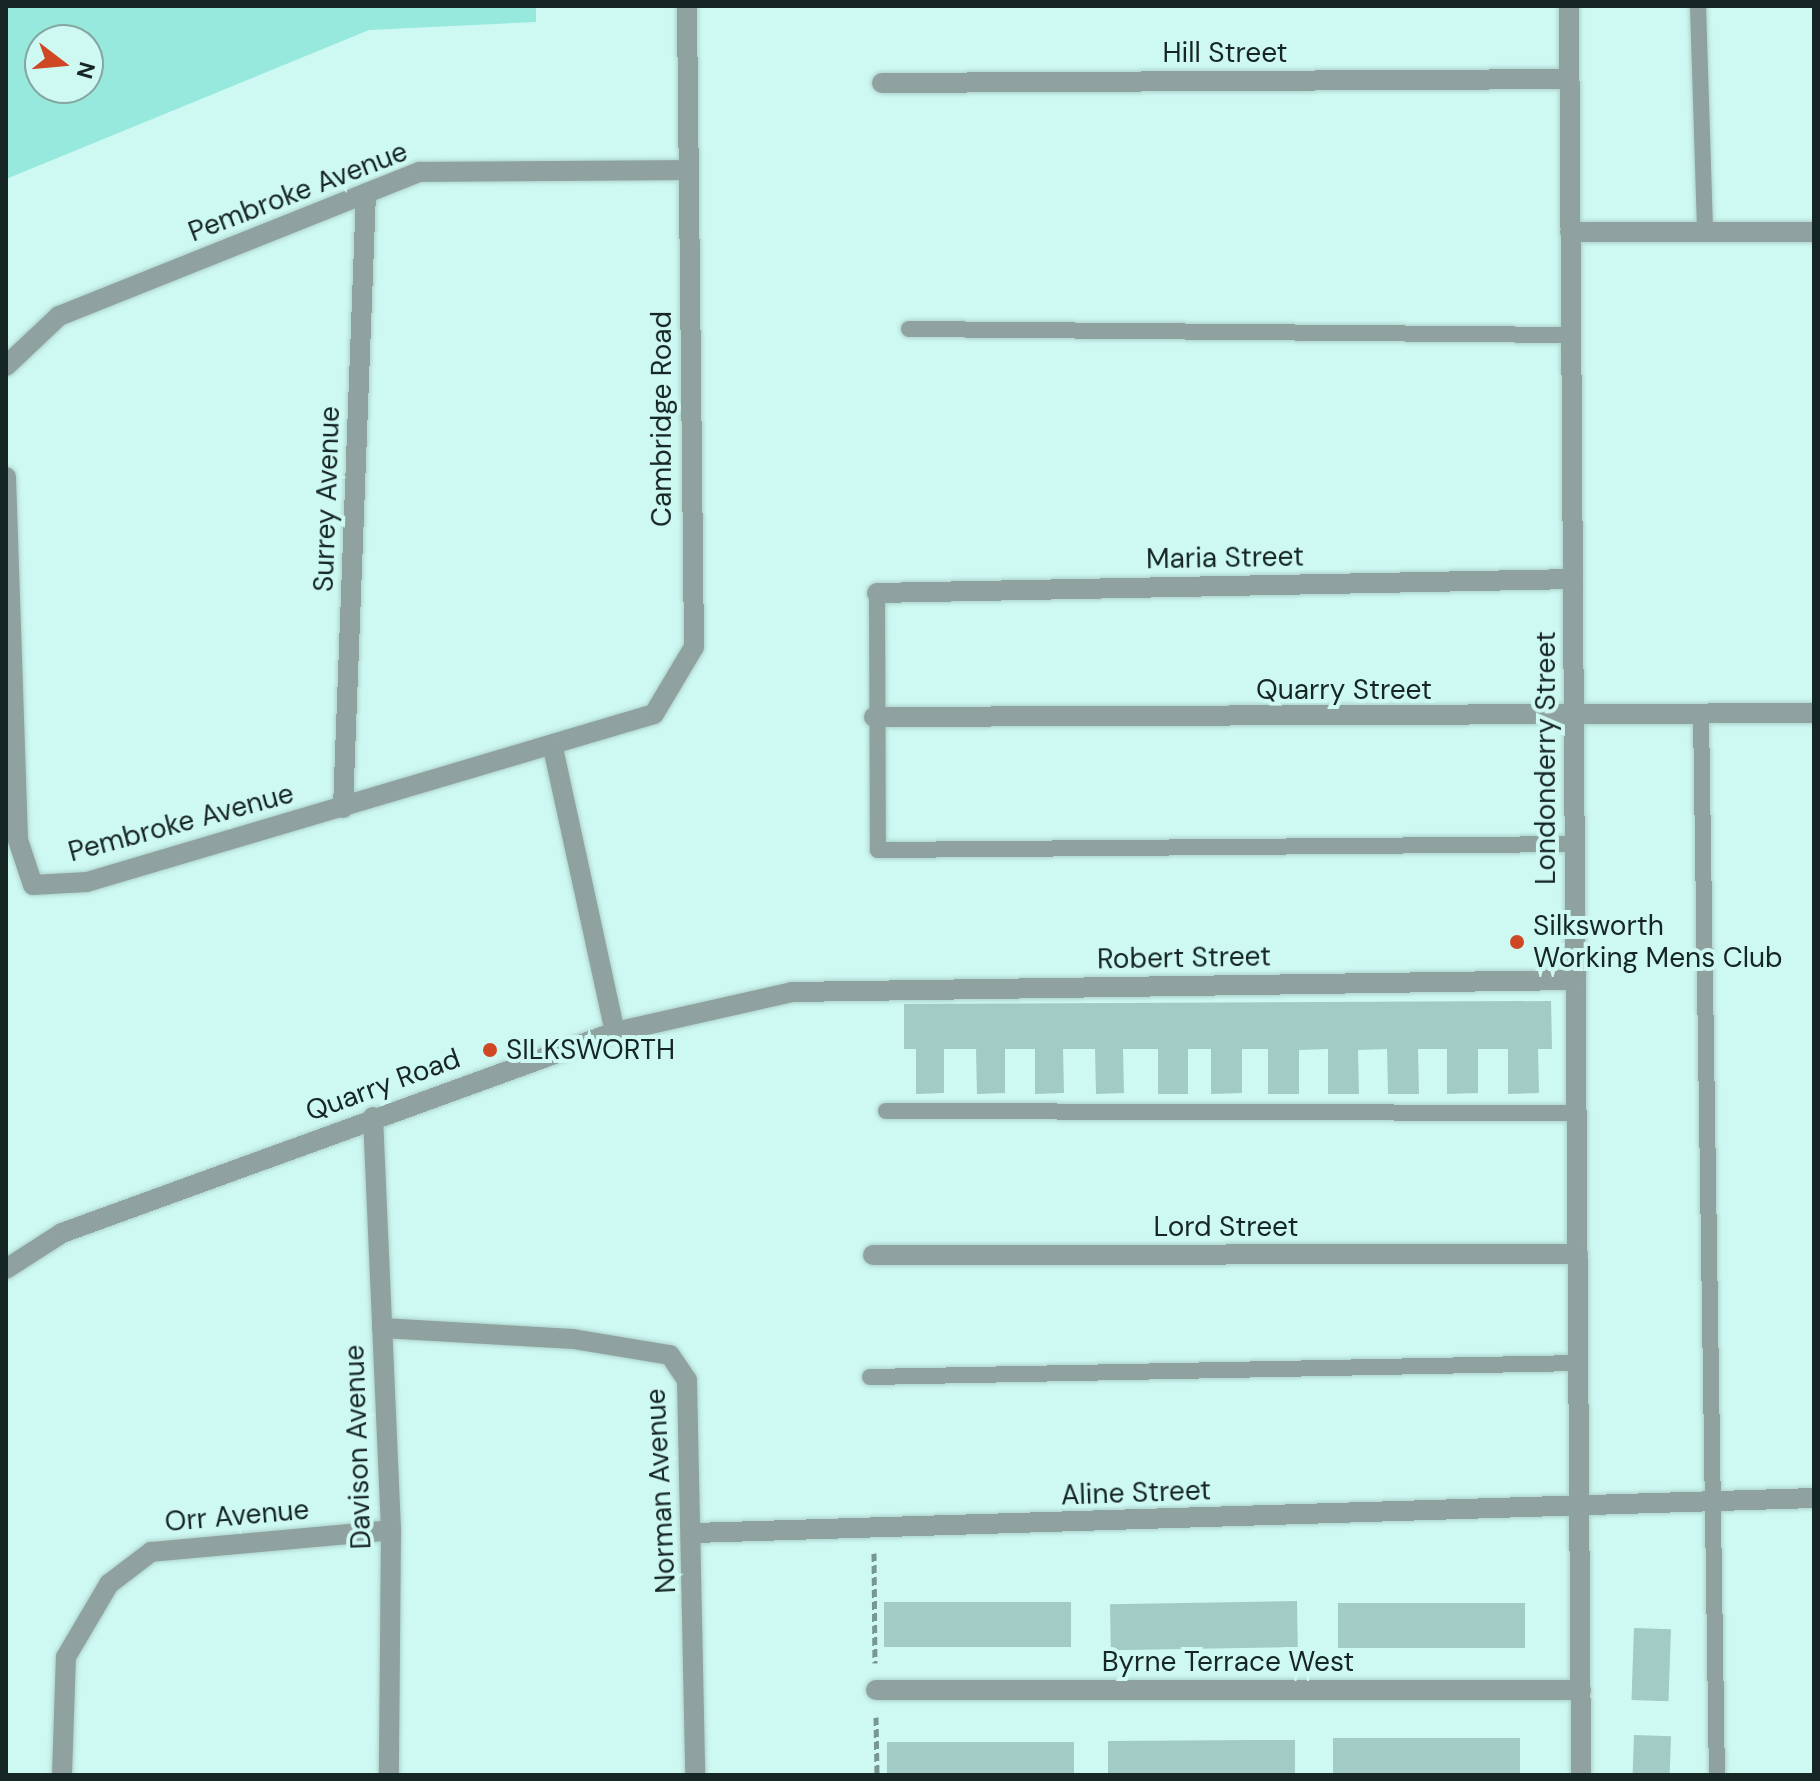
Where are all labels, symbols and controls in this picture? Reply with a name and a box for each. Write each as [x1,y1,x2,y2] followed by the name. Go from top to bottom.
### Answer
[24,24,104,104] north arrow
[1162,36,1288,70] street label: Hill Street
[69,58,102,82] text: N
[184,135,412,249] street label: Pembroke Avenue
[645,311,679,527] street label: Cambridge Road
[307,405,347,593] street label: Surrey Avenue
[1146,540,1304,576] street label: Maria Street
[1529,631,1563,885] street label: Londonderry Street
[1256,673,1432,707] street label: Quarry Street
[65,777,297,869] street label: Pembroke Avenue
[1533,909,1783,975] place label: Silksworth Working Mens Club
[1508,933,1526,951] marker: Silksworth Working Mens Club
[1097,940,1271,976] street label: Robert Street
[506,1033,675,1067] place label: SILKSWORTH
[481,1041,499,1059] marker: SILKSWORTH
[301,1042,465,1128] street label: Quarry Road
[1154,1210,1298,1244] street label: Lord Street
[338,1344,378,1550] street label: Davison Avenue
[639,1388,683,1594] street label: Norman Avenue
[1060,1474,1212,1512] street label: Aline Street
[163,1493,311,1539] street label: Orr Avenue
[1102,1645,1354,1679] street label: Byrne Terrace West

